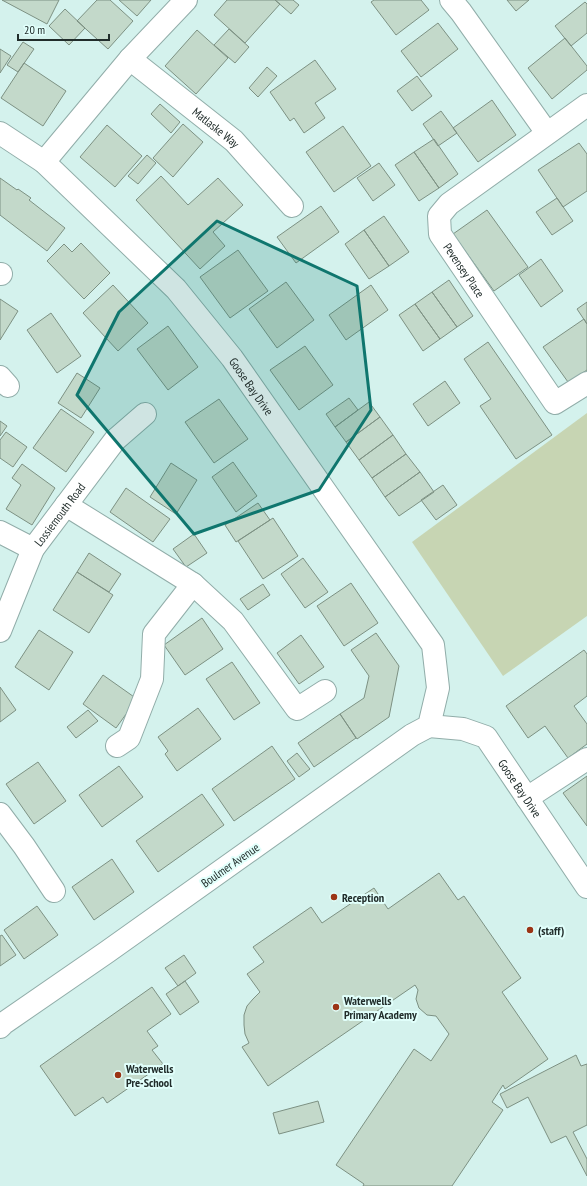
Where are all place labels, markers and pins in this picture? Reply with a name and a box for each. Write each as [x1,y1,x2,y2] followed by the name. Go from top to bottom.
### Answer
[342,890,384,905] place label: Reception
[329,892,339,902] marker: Reception
[538,923,564,938] place label: (staff)
[525,925,535,935] marker: (staff)
[343,993,417,1022] place label: Waterwells Primary Academy
[331,1002,341,1012] marker: Waterwells Primary Academy
[125,1061,173,1090] place label: Waterwells Pre-School
[113,1070,123,1080] marker: Waterwells Pre-School

